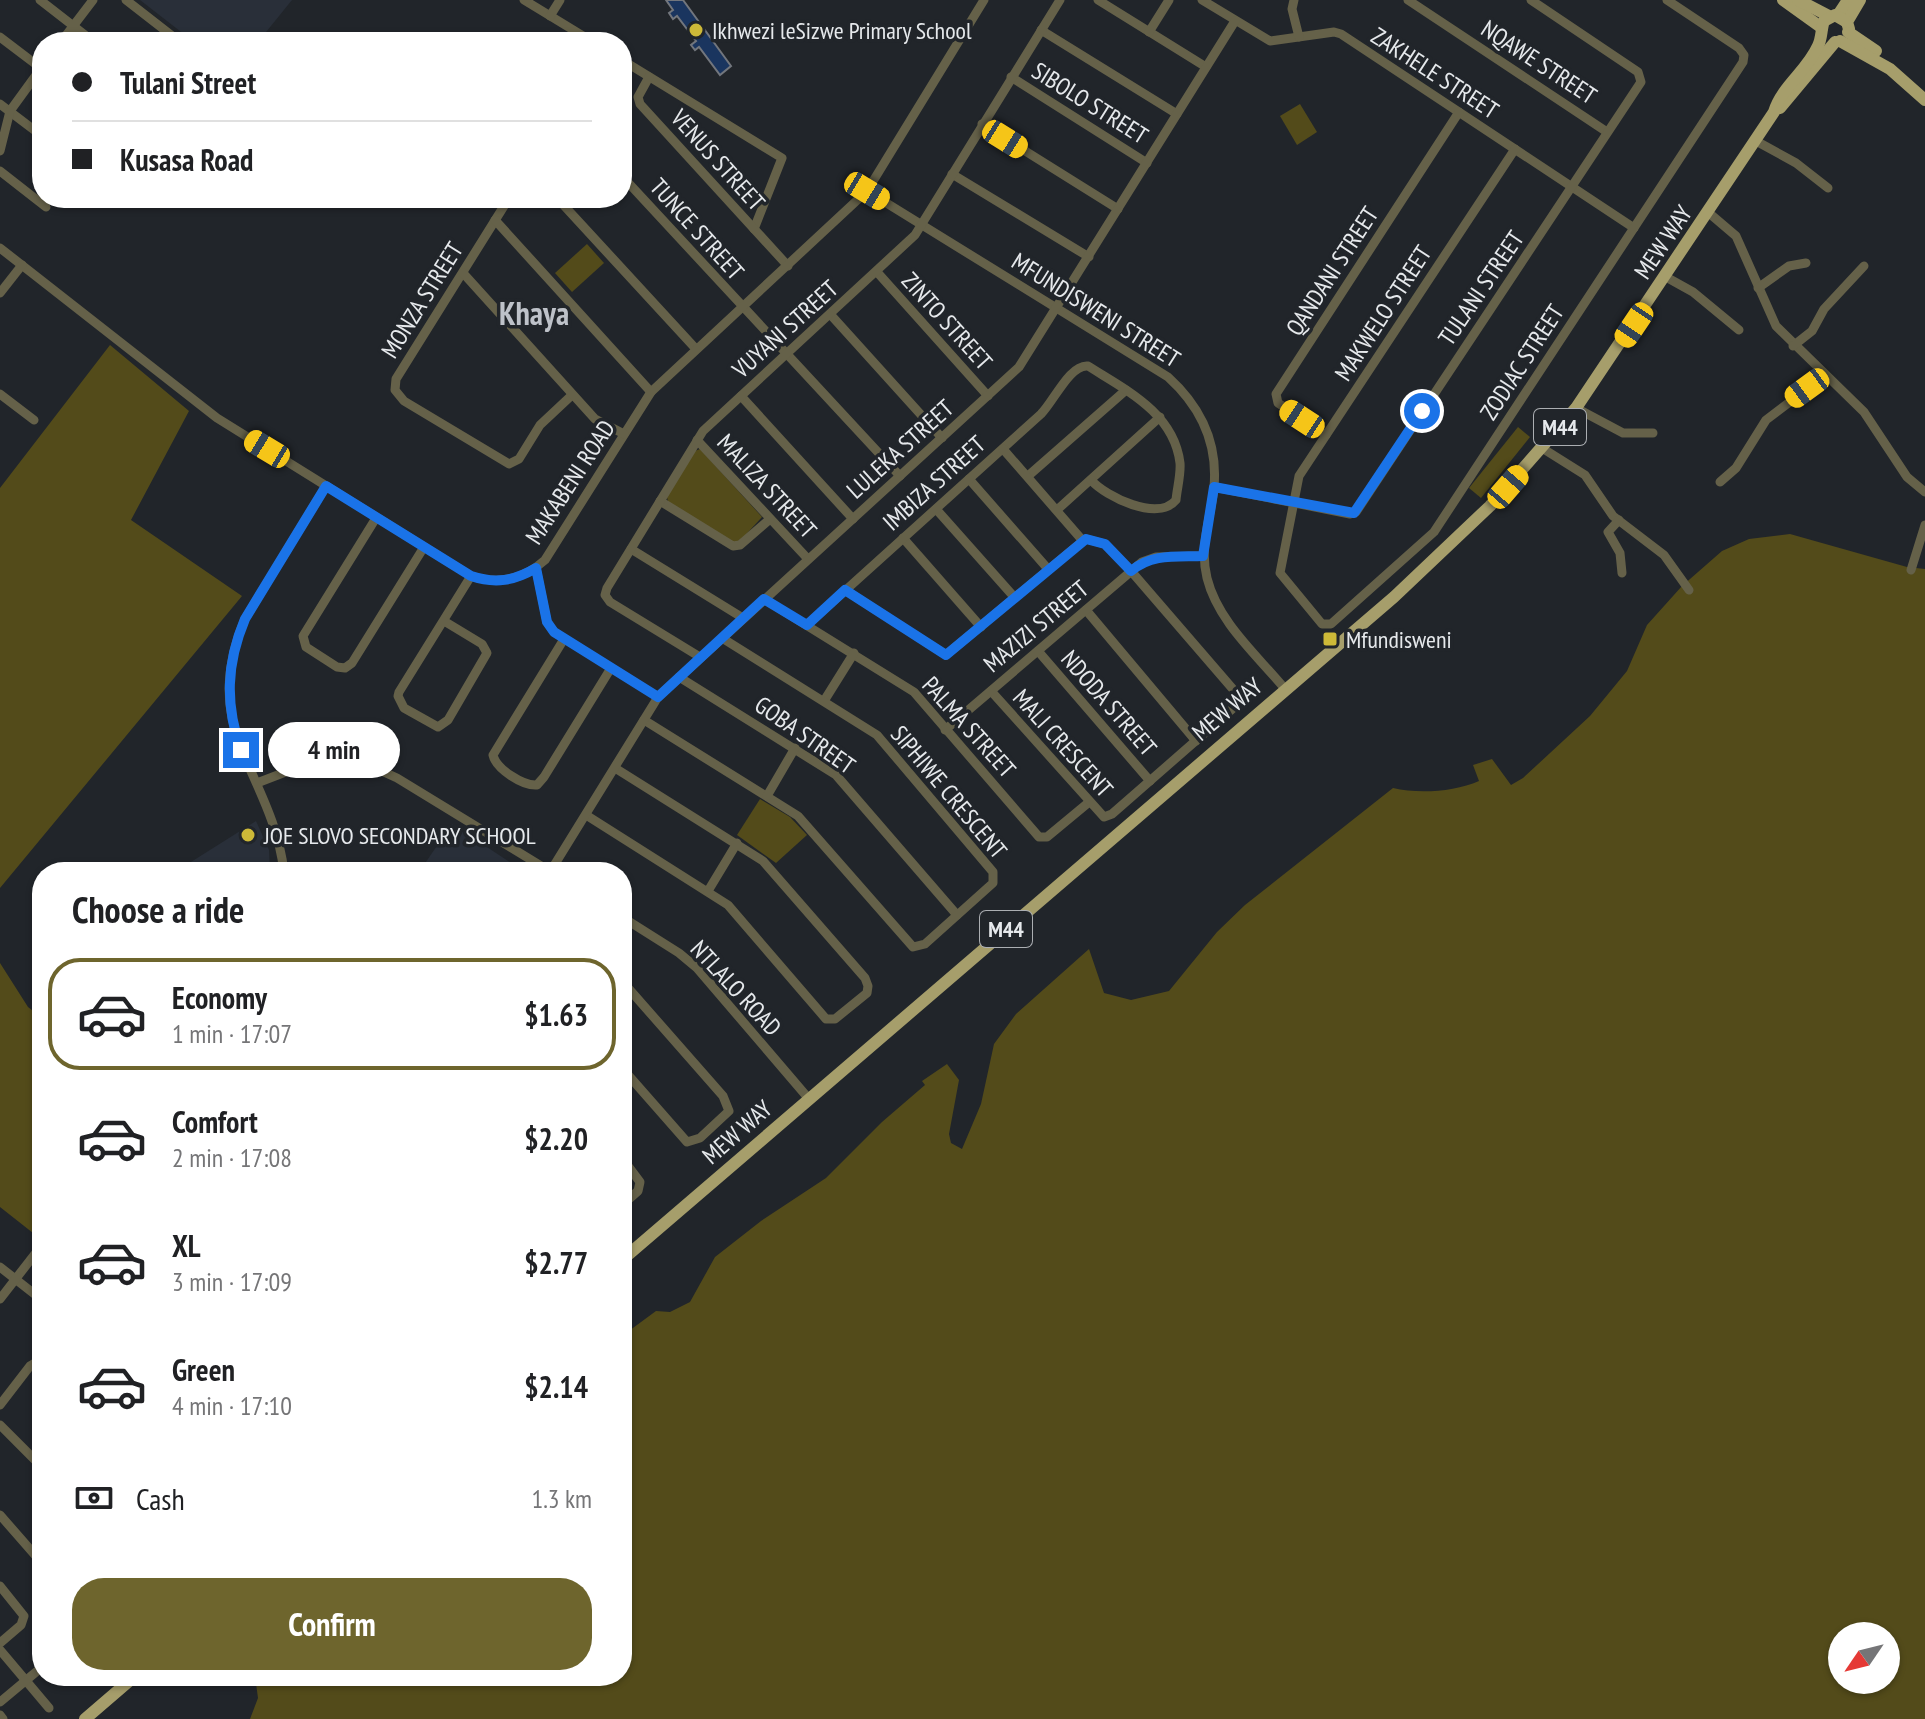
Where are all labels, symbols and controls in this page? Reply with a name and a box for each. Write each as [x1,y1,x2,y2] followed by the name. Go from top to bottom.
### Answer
[1475,13,1603,111] street label: NQAWE STREET
[712,15,972,46] place label: Ikhwezi leSizwe Primary School
[1365,20,1505,126] street label: ZAKHELE STREET
[687,21,705,39] marker: Ikhwezi leSizwe Primary School
[1026,55,1154,151] street label: SIBOLO STREET
[120,63,256,102] text: Tulani Street
[664,102,772,217] street label: VENUS STREET
[978,116,1032,162] car
[120,140,253,179] text: Kusasa Road
[840,168,894,214] car
[643,172,751,287] street label: TUNCE STREET
[1627,199,1699,285] street label: MEW WAY
[1279,200,1385,341] street label: QANDANI STREET
[1431,224,1531,351] street label: TULANI STREET
[374,236,470,364] street label: MONZA STREET
[1328,239,1438,387] street label: MAKWELO STREET
[1006,246,1186,374] street label: MFUNDISWENI STREET
[895,266,999,377] street label: ZINTO STREET
[725,273,845,385] street label: VUYANI STREET
[499,292,569,334] district label: Khaya
[1473,298,1571,426] street label: ZODIAC STREET
[1611,298,1657,352] car
[1781,364,1833,412] car
[840,393,960,505] street label: LULEKA STREET
[1404,393,1440,429] route start
[1275,396,1329,442] car
[1534,409,1586,445] road number: M44
[518,414,622,550] street label: MAKABENI ROAD
[240,426,294,472] car
[711,427,823,545] street label: MALIZA STREET
[876,429,992,537] street label: IMBIZA STREET
[1483,461,1533,513] car
[977,573,1095,679] street label: MAZIZI STREET
[1346,624,1452,655] place label: Mfundisweni
[1321,630,1339,648] marker: Mfundisweni
[1055,644,1164,763] street label: NDODA STREET
[915,670,1023,784] street label: PALMA STREET
[1185,671,1269,747] street label: MEW WAY
[1006,682,1120,804] street label: MALI CRESCENT
[749,689,862,781] street label: GOBA STREET
[884,719,1014,865] street label: SIPHIWE CRESCENT
[269,722,401,778] callout: 4 min
[223,732,259,768] route end
[308,733,360,766] text: 4 min
[263,820,536,851] place label: JOE SLOVO SECONDARY SCHOOL
[239,826,257,844] marker: JOE SLOVO SECONDARY SCHOOL
[72,886,244,933] text: Choose a ride
[980,911,1032,947] road number: M44
[684,934,788,1042] street label: NTLALO ROAD
[76,978,148,1050] icon: car
[172,978,267,1017] text: Economy
[524,995,588,1034] text: $1.63
[172,1017,292,1050] text: 1 min · 17:07
[696,1093,778,1171] street label: MEW WAY
[76,1102,148,1174] icon: car
[172,1102,258,1141] text: Comfort
[524,1119,588,1158] text: $2.20
[172,1141,292,1174] text: 2 min · 17:08
[76,1226,148,1298] icon: car
[172,1226,201,1265] text: XL
[524,1243,588,1282] text: $2.77
[172,1265,292,1298] text: 3 min · 17:09
[76,1350,148,1422] icon: car
[172,1350,235,1389] text: Green
[524,1367,588,1406] text: $2.14
[172,1389,292,1422] text: 4 min · 17:10
[72,1476,116,1520] icon: cash
[136,1479,185,1518] text: Cash
[531,1482,592,1515] text: 1.3 km
[72,1578,592,1670] button: Confirm
[1828,1622,1900,1694] north arrow
[1828,1622,1900,1694] map controls

